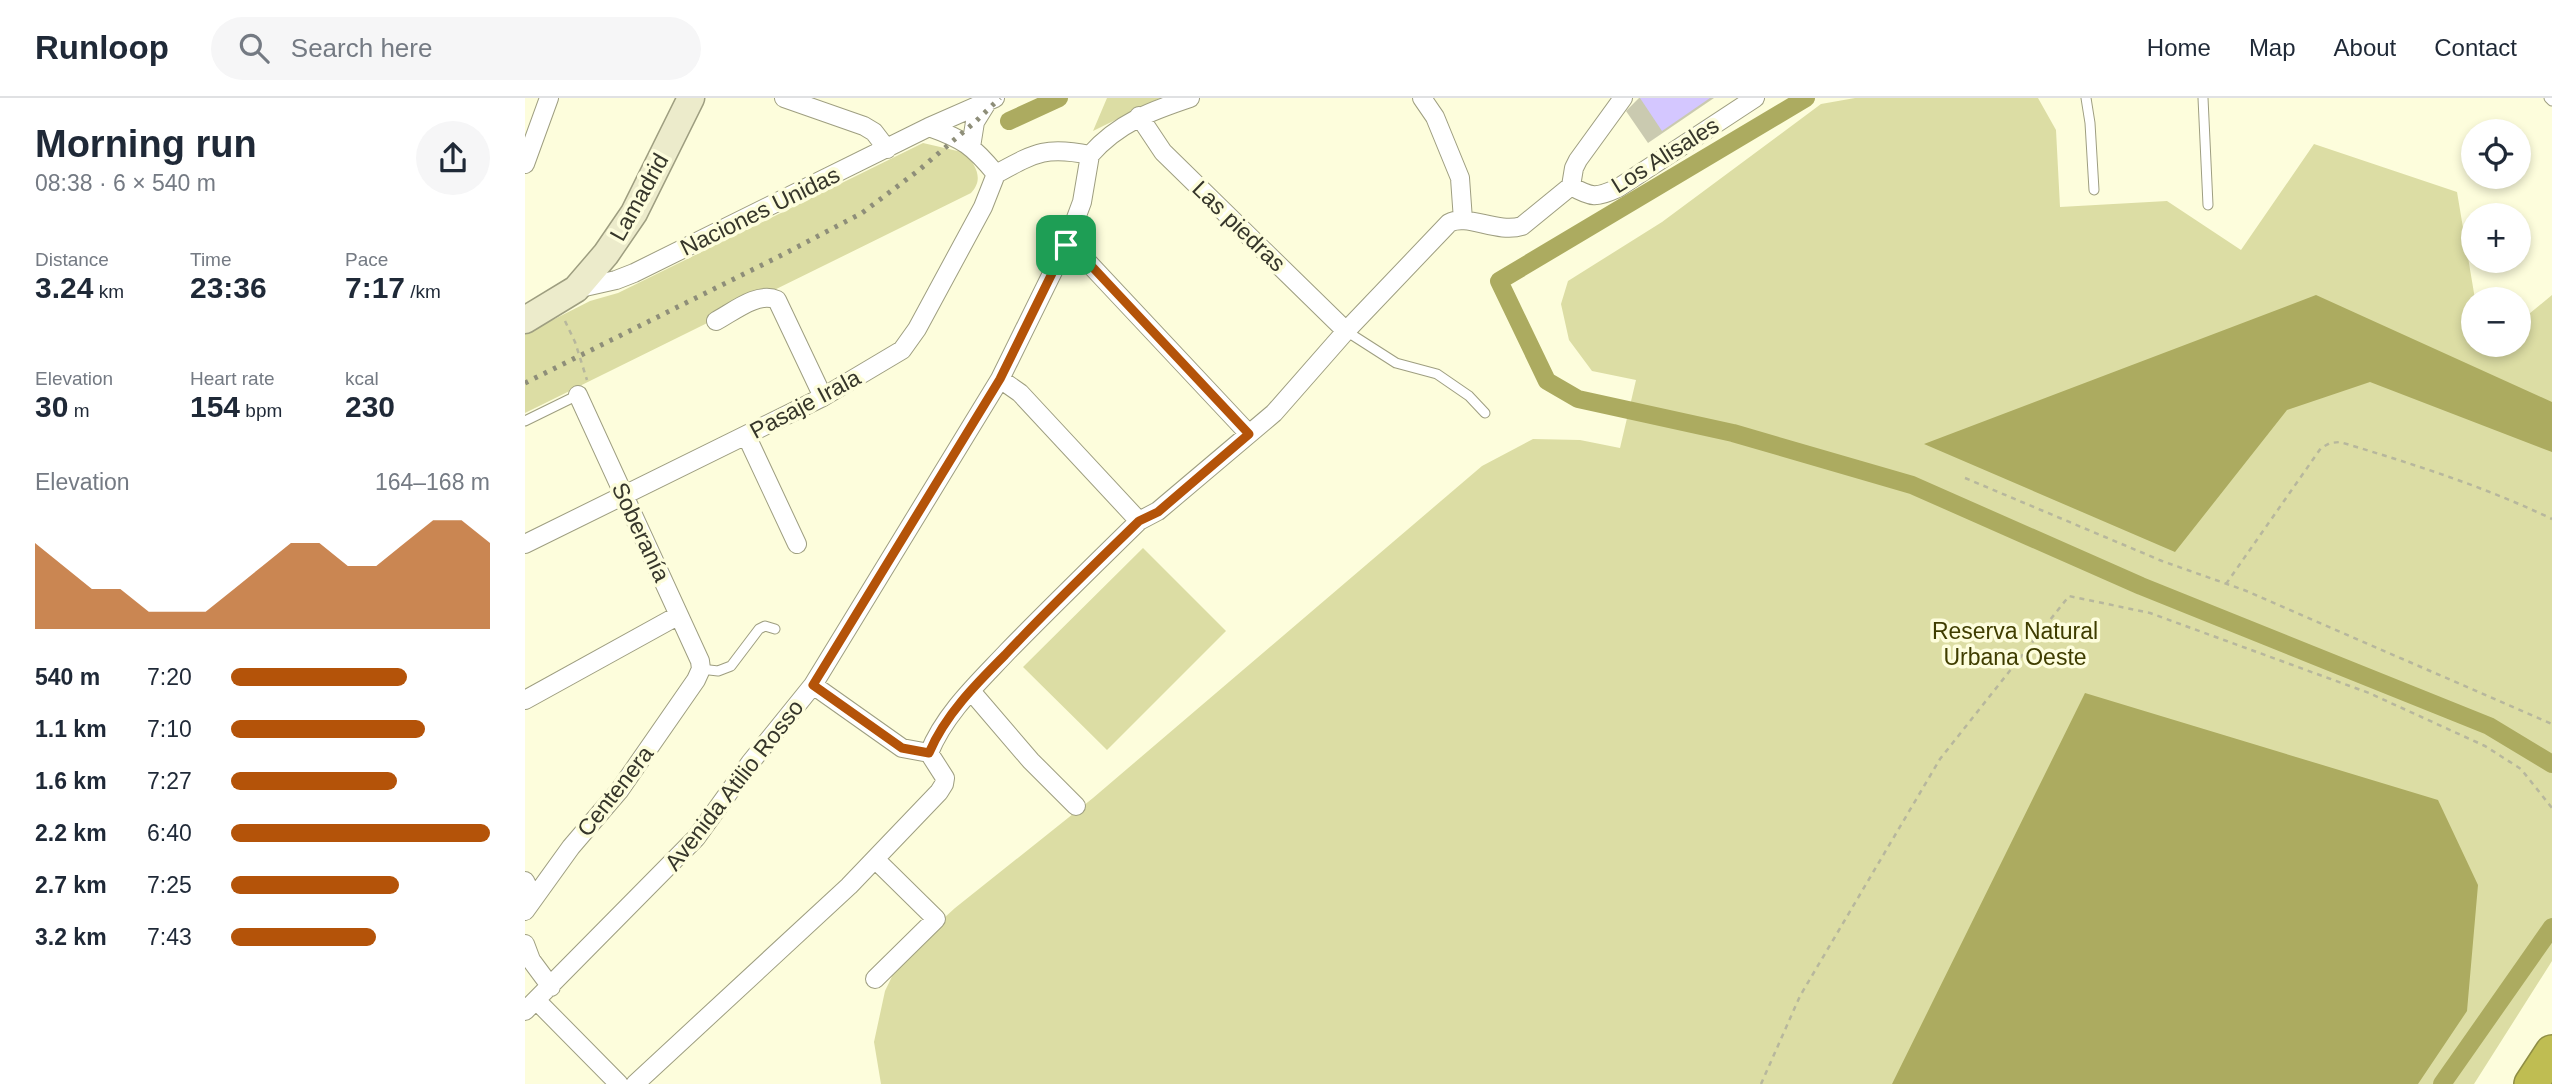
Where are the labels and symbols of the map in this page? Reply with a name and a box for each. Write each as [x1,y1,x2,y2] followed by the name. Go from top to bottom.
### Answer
[1607,112,1723,198] street label: Los Alisales
[604,149,674,245] street label: Lamadrid
[676,161,844,261] street label: Naciones Unidas
[1187,175,1291,277] street label: Las piedras
[1036,215,1096,275] pin
[745,364,865,444] street label: Pasaje Irala
[607,478,675,586] street label: Soberanía
[1932,618,2098,670] park label: Reserva Natural Urbana Oeste
[659,695,809,875] street label: Avenida Atilio Rosso
[572,741,658,841] street label: Centenera

